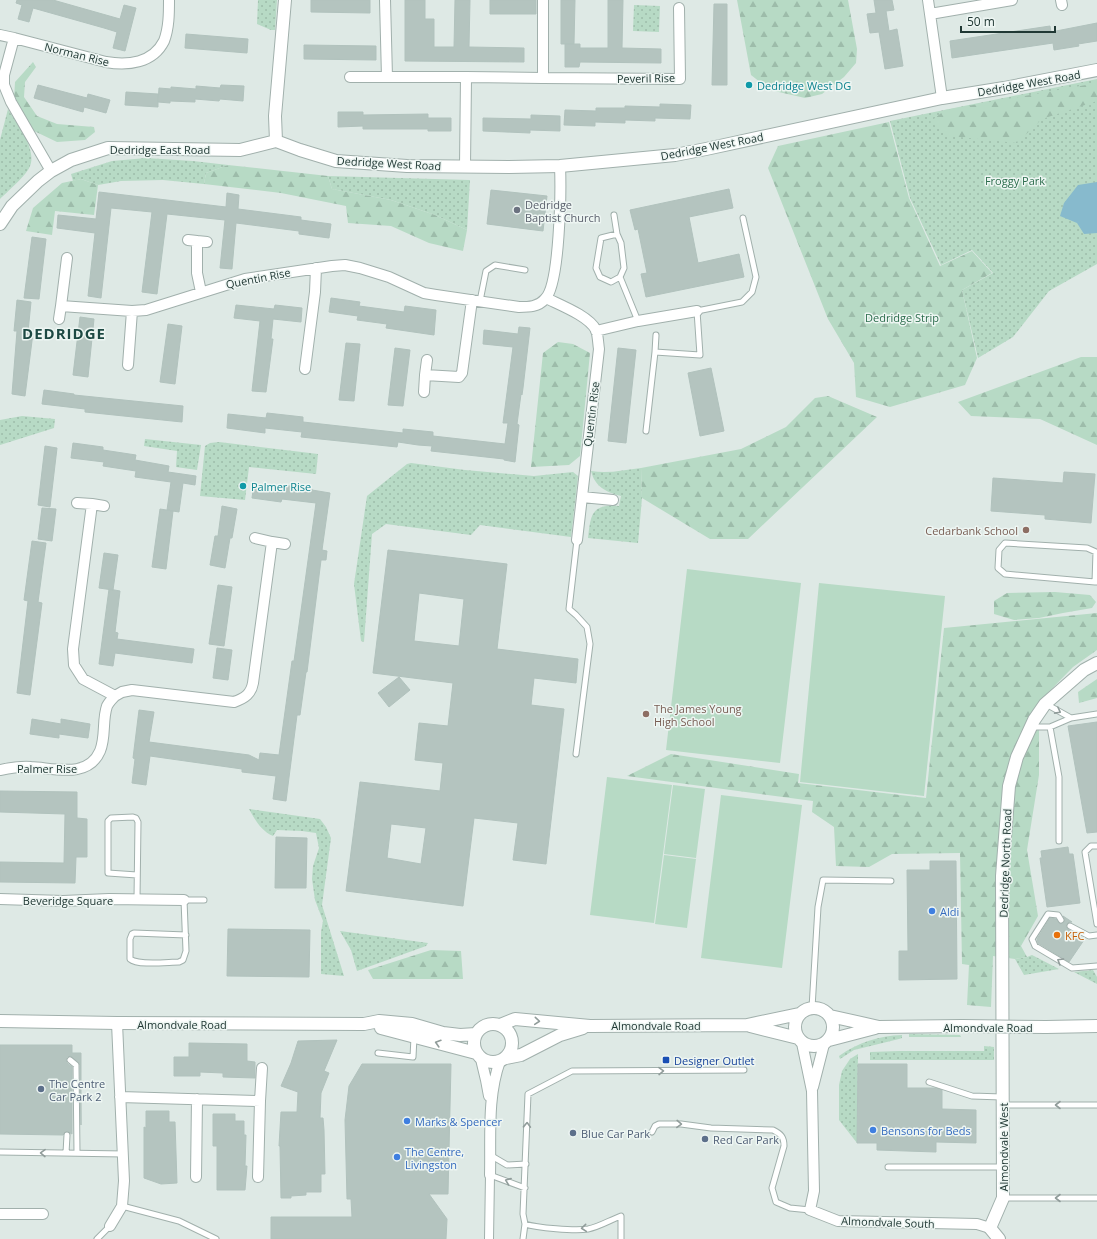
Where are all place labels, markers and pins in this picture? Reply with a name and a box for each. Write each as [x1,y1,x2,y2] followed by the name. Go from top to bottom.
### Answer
[757,78,851,93] place label: Dedridge West DG
[744,80,754,90] marker: Dedridge West DG
[525,197,601,225] place label: Dedridge Baptist Church
[512,205,522,215] marker: Dedridge Baptist Church
[251,479,311,494] place label: Palmer Rise
[238,481,248,491] marker: Palmer Rise
[925,523,1018,538] place label: Cedarbank School
[1021,525,1031,535] marker: Cedarbank School
[654,701,742,729] place label: The James Young High School
[641,709,651,719] marker: The James Young High School
[940,904,959,919] place label: Aldi
[927,906,937,916] marker: Aldi
[1065,928,1084,943] place label: KFC
[1052,930,1062,940] marker: KFC
[674,1053,755,1068] place label: Designer Outlet
[661,1055,671,1065] marker: Designer Outlet
[49,1076,105,1104] place label: The Centre Car Park 2
[36,1084,46,1094] marker: The Centre Car Park 2
[415,1114,502,1129] place label: Marks & Spencer
[402,1116,412,1126] marker: Marks & Spencer
[881,1123,971,1138] place label: Bensons for Beds
[868,1125,878,1135] marker: Bensons for Beds
[581,1126,650,1141] place label: Blue Car Park
[568,1128,578,1138] marker: Blue Car Park
[713,1132,779,1147] place label: Red Car Park
[700,1134,710,1144] marker: Red Car Park
[405,1144,464,1172] place label: The Centre, Livingston
[392,1152,402,1162] marker: The Centre, Livingston

